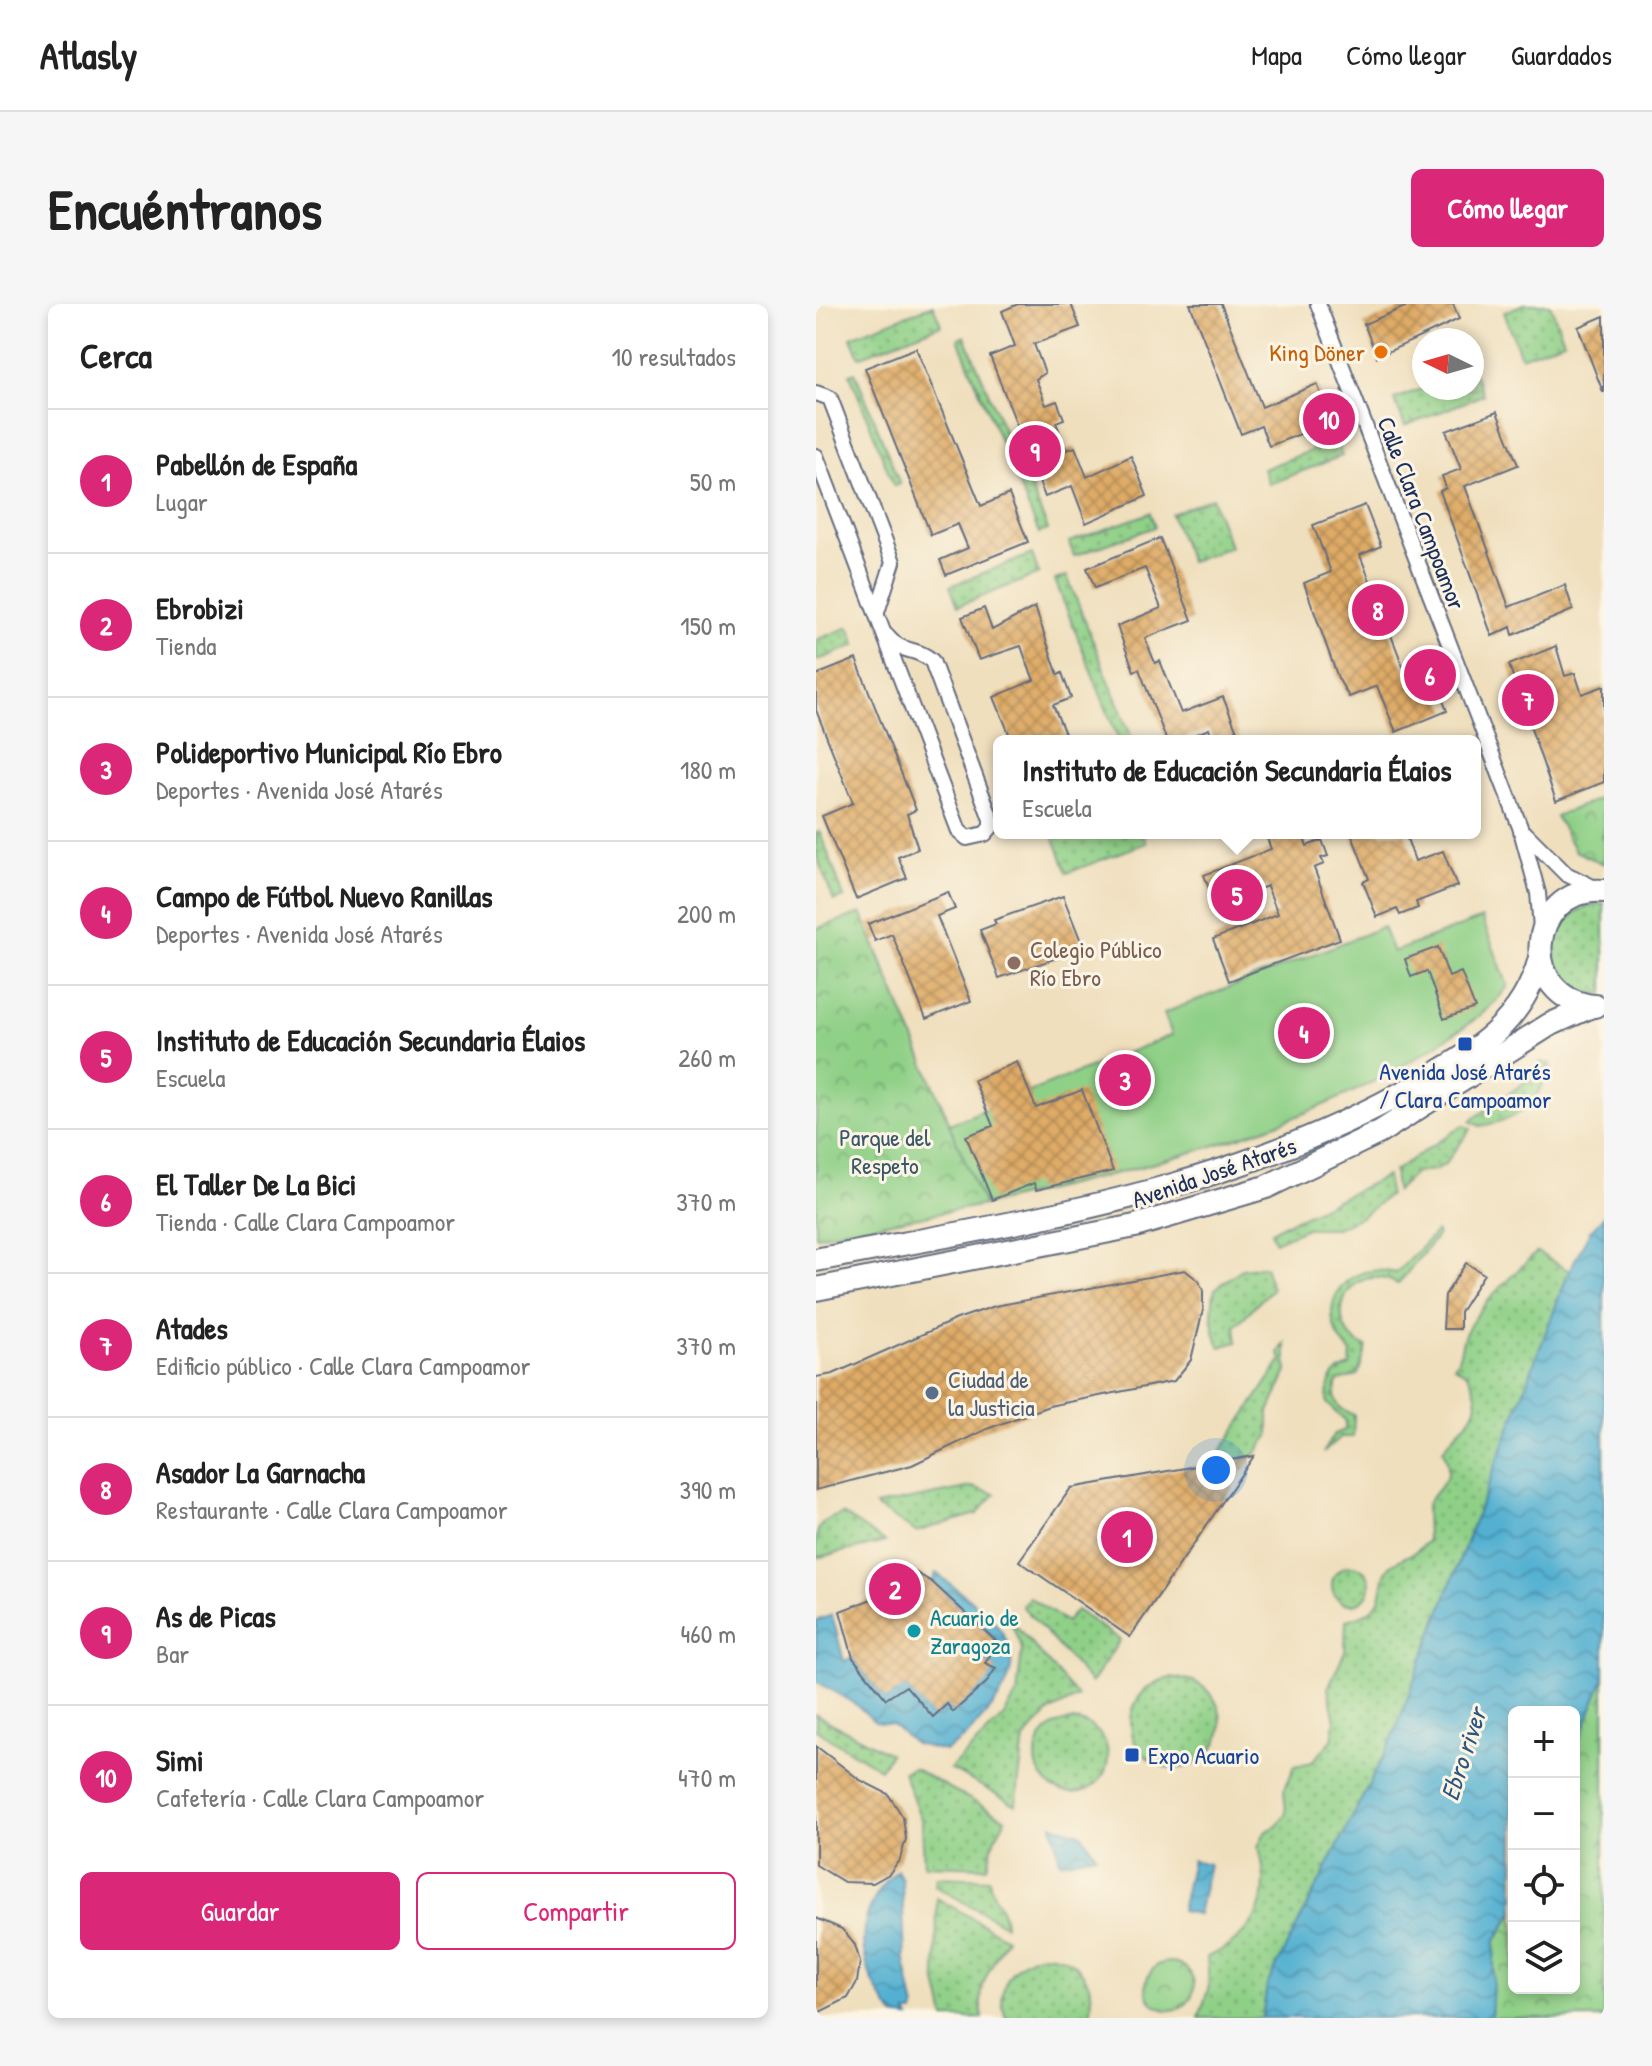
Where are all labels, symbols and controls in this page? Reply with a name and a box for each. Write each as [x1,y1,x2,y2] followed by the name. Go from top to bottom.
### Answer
[40,29,137,81] text: Atlasly
[1251,36,1302,74] text: Mapa
[1346,36,1467,74] text: Cómo llegar
[1511,36,1612,74] text: Guardados
[1411,169,1604,247] button: Cómo llegar
[48,171,322,246] text: Encuéntranos
[1412,328,1484,400] north arrow
[80,333,152,379] text: Cerca
[1269,336,1365,368] place label: King Döner
[611,339,736,374] text: 10 resultados
[1372,343,1390,361] marker: King Döner
[1303,389,1355,449] pin: 10
[1370,412,1474,614] street label: Calle Clara Campoamor
[1009,421,1061,481] pin: 9
[156,444,357,484] text: Pabellón de España
[101,464,111,499] text: 1
[690,464,736,499] text: 50 m
[156,484,208,519] text: Lugar
[1352,580,1404,640] pin: 8
[156,588,244,628] text: Ebrobizi
[100,608,112,643] text: 2
[680,608,736,643] text: 150 m
[156,628,216,663] text: Tienda
[1404,645,1456,705] pin: 6
[1502,670,1554,730] pin: 7
[156,732,502,772] text: Polideportivo Municipal Río Ebro
[993,735,1481,839] popup
[1022,750,1452,790] text: Instituto de Educación Secundaria Élaios
[100,752,112,787] text: 3
[680,752,736,787] text: 180 m
[156,772,443,807] text: Deportes · Avenida José Atarés
[1022,790,1092,825] text: Escuela
[1211,865,1263,925] pin: 5
[156,876,493,916] text: Campo de Fútbol Nuevo Ranillas
[101,896,111,931] text: 4
[677,896,736,931] text: 200 m
[156,916,443,951] text: Deportes · Avenida José Atarés
[1030,933,1162,993] place label: Colegio Público Río Ebro
[1005,954,1023,972] marker: Colegio Público Río Ebro
[1278,1003,1330,1063] pin: 4
[156,1020,585,1060] text: Instituto de Educación Secundaria Élaios
[1456,1035,1474,1053] marker: Avenida José Atarés / Clara Campoamor
[101,1040,112,1075] text: 5
[678,1040,736,1075] text: 260 m
[1099,1050,1151,1110] pin: 3
[1379,1055,1551,1115] place label: Avenida José Atarés / Clara Campoamor
[156,1060,225,1095] text: Escuela
[839,1121,931,1181] park label: Parque del Respeto
[1128,1129,1300,1215] street label: Avenida José Atarés
[156,1164,356,1204] text: El Taller De La Bici
[101,1184,111,1219] text: 6
[676,1184,736,1219] text: 370 m
[156,1204,455,1239] text: Tienda · Calle Clara Campoamor
[156,1308,228,1348] text: Atades
[100,1328,112,1363] text: 7
[676,1328,736,1363] text: 370 m
[156,1348,531,1383] text: Edificio público · Calle Clara Campoamor
[948,1363,1035,1423] place label: Ciudad de la Justicia
[923,1384,941,1402] marker: Ciudad de la Justicia
[1196,1450,1236,1490] your location
[156,1452,365,1492] text: Asador La Garnacha
[100,1472,112,1507] text: 8
[680,1472,736,1507] text: 390 m
[156,1492,508,1527] text: Restaurante · Calle Clara Campoamor
[1101,1507,1153,1567] pin: 1
[869,1559,921,1619] pin: 2
[156,1596,276,1636] text: As de Picas
[930,1601,1019,1661] place label: Acuario de Zaragoza
[101,1616,111,1651] text: 9
[681,1616,736,1651] text: 460 m
[905,1622,923,1640] marker: Acuario de Zaragoza
[156,1636,189,1671] text: Bar
[1432,1700,1495,1805] water label: Ebro river
[1508,1706,1580,1994] map controls
[1508,1706,1580,1778] button: +
[1148,1739,1259,1771] place label: Expo Acuario
[156,1740,204,1780] text: Simi
[1123,1746,1141,1764] marker: Expo Acuario
[95,1760,117,1795] text: 10
[678,1760,736,1795] text: 470 m
[1508,1778,1580,1850] button: −
[156,1780,484,1815] text: Cafetería · Calle Clara Campoamor
[1508,1850,1580,1922] button: locate
[80,1872,400,1950] button: Guardar
[416,1872,736,1950] button: Compartir
[1508,1922,1580,1994] button: layers

